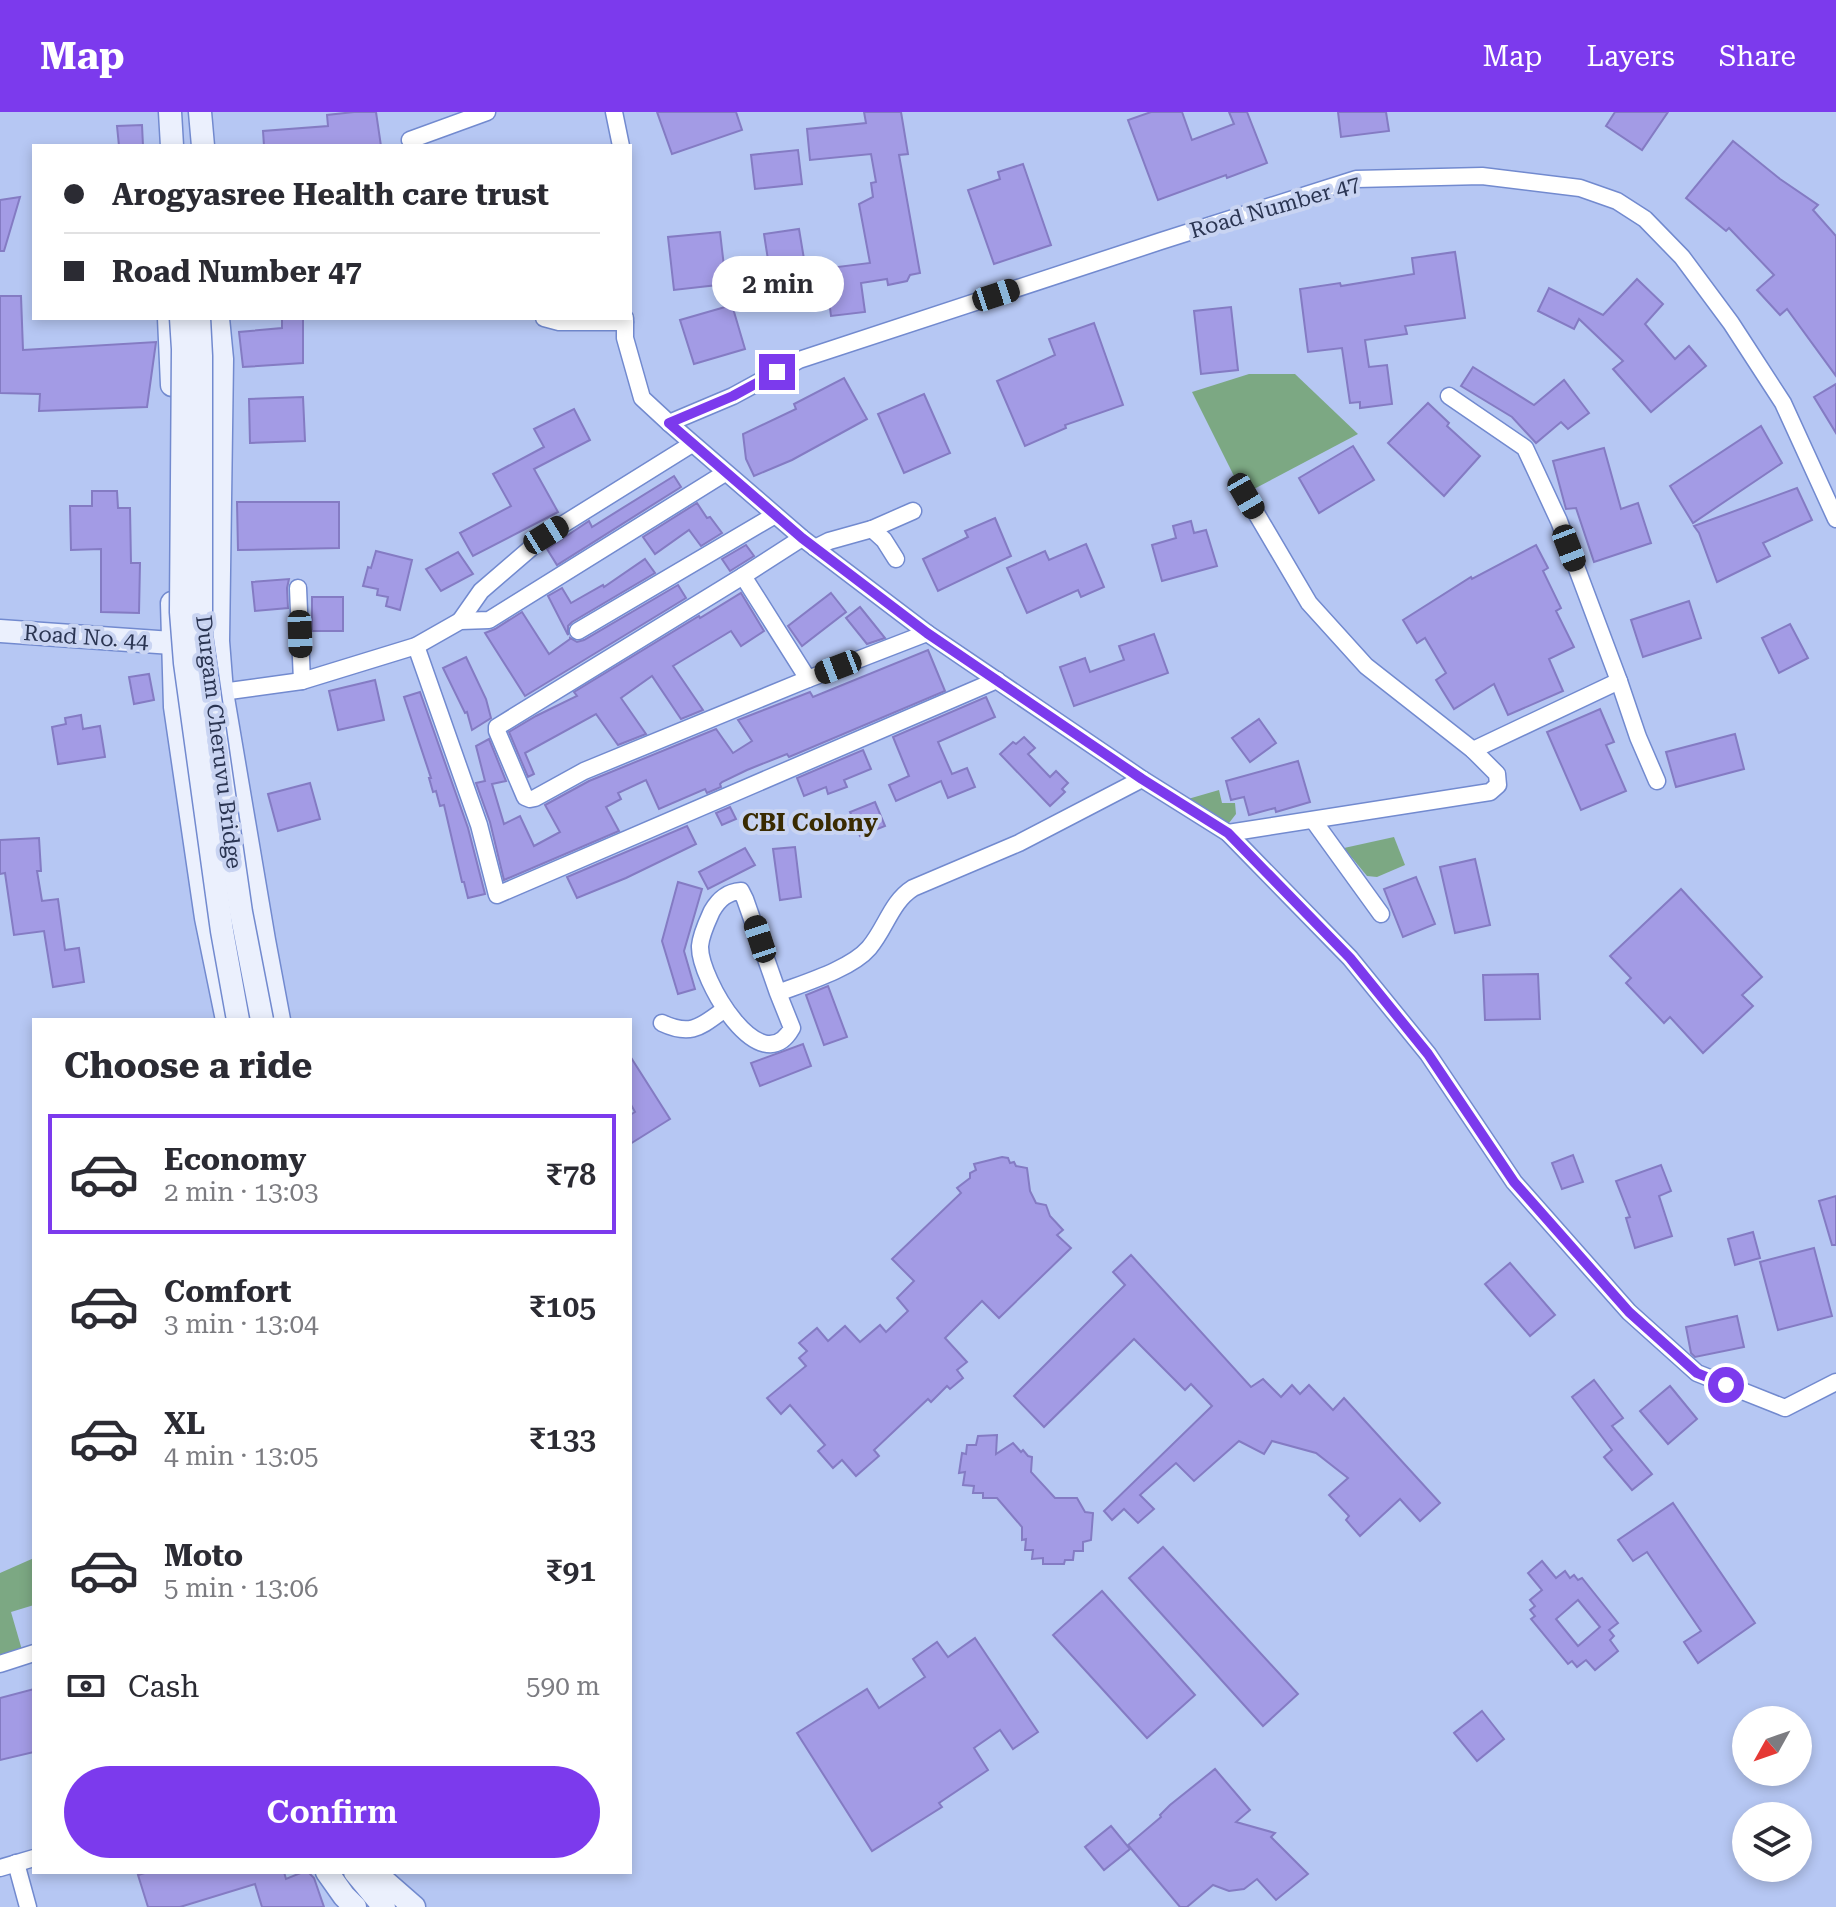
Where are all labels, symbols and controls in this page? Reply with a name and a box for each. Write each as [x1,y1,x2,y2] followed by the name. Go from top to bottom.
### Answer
[40,34,125,78] text: Map
[1483,40,1542,73] text: Map
[1586,40,1675,73] text: Layers
[1719,40,1796,73] text: Share
[1187,171,1363,243] street label: Road Number 47
[112,177,549,212] text: Arogyasree Health care trust
[112,254,362,289] text: Road Number 47
[711,256,843,312] callout: 2 min
[742,269,814,299] text: 2 min
[969,276,1023,314] car
[759,354,795,390] route end
[1224,469,1268,523] car
[519,512,573,558] car
[1549,521,1589,575] car
[287,610,313,658] car
[191,614,247,870] street label: Durgam Cheruvu Bridge
[23,620,150,654] street label: Road No. 44
[811,647,865,687] car
[742,809,878,837] district label: CBI Colony
[741,912,779,966] car
[64,1045,312,1087] text: Choose a ride
[68,1138,140,1210] icon: car
[164,1142,306,1177] text: Economy
[546,1157,596,1192] text: ₹78
[164,1177,319,1207] text: 2 min · 13:03
[68,1270,140,1342] icon: car
[164,1274,291,1309] text: Comfort
[529,1289,596,1324] text: ₹105
[164,1309,319,1339] text: 3 min · 13:04
[1708,1367,1744,1403] route start
[68,1402,140,1474] icon: car
[164,1406,205,1441] text: XL
[529,1421,596,1456] text: ₹133
[164,1441,319,1471] text: 4 min · 13:05
[68,1534,140,1606] icon: car
[164,1538,243,1573] text: Moto
[546,1553,596,1588] text: ₹91
[164,1573,319,1603] text: 5 min · 13:06
[64,1664,108,1708] icon: cash
[128,1669,199,1704] text: Cash
[526,1671,600,1701] text: 590 m
[1732,1706,1812,1786] north arrow
[1732,1706,1812,1882] map controls
[64,1766,600,1858] button: Confirm
[1732,1802,1812,1882] button: layers

